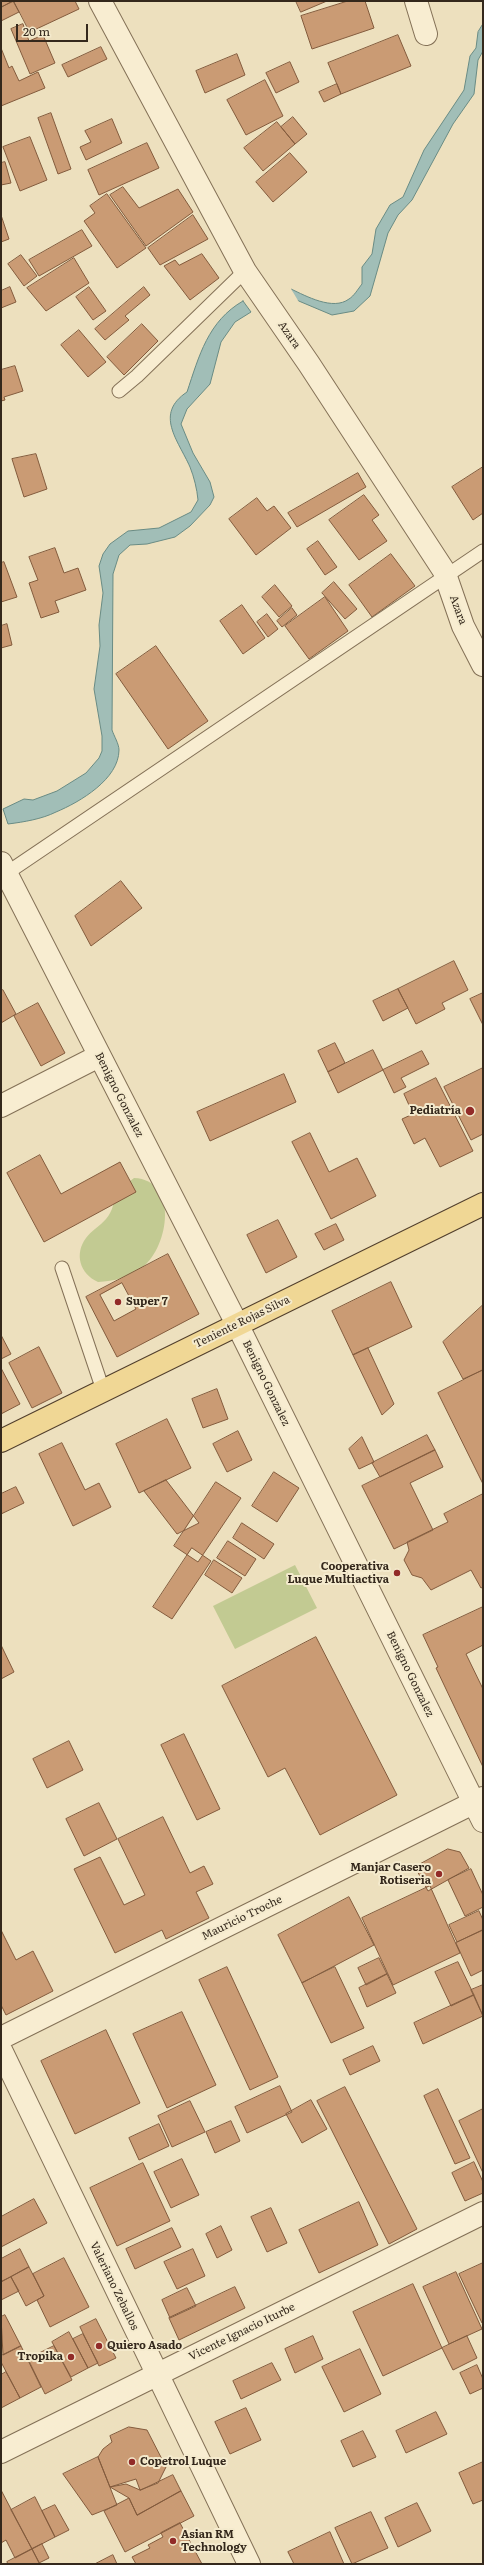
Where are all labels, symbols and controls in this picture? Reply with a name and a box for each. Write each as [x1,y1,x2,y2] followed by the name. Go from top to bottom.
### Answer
[18,16,90,42] scale bar
[23,22,50,40] text: 20 m
[275,319,303,351] street label: Azara
[447,593,469,627] street label: Azara
[92,1050,146,1140] street label: Benigno Gonzalez
[409,1104,461,1118] place label: Pediatría
[464,1105,476,1117] marker: Pediatría
[192,1293,292,1351] street label: Teniente Rojas Silva
[126,1295,168,1309] place label: Super 7
[113,1297,123,1307] marker: Super 7
[240,1338,292,1428] street label: Benigno Gonzalez
[287,1560,389,1586] place label: Cooperativa Luque Multiactiva
[392,1568,402,1578] marker: Cooperativa Luque Multiactiva
[384,1629,436,1719] street label: Benigno Gonzalez
[350,1861,431,1887] place label: Manjar Casero Rotiseria
[434,1869,444,1879] marker: Manjar Casero Rotiseria
[200,1893,284,1943] street label: Mauricio Troche
[87,2240,141,2332] street label: Valeriano Zeballos
[187,2301,297,2363] street label: Vicente Ignacio Iturbe
[107,2339,182,2353] place label: Quiero Asado
[94,2341,104,2351] marker: Quiero Asado
[17,2350,63,2364] place label: Tropika
[66,2352,76,2362] marker: Tropika
[140,2455,226,2469] place label: Copetrol Luque
[127,2457,137,2467] marker: Copetrol Luque
[181,2528,247,2554] place label: Asian RM Technology
[168,2536,178,2546] marker: Asian RM Technology

